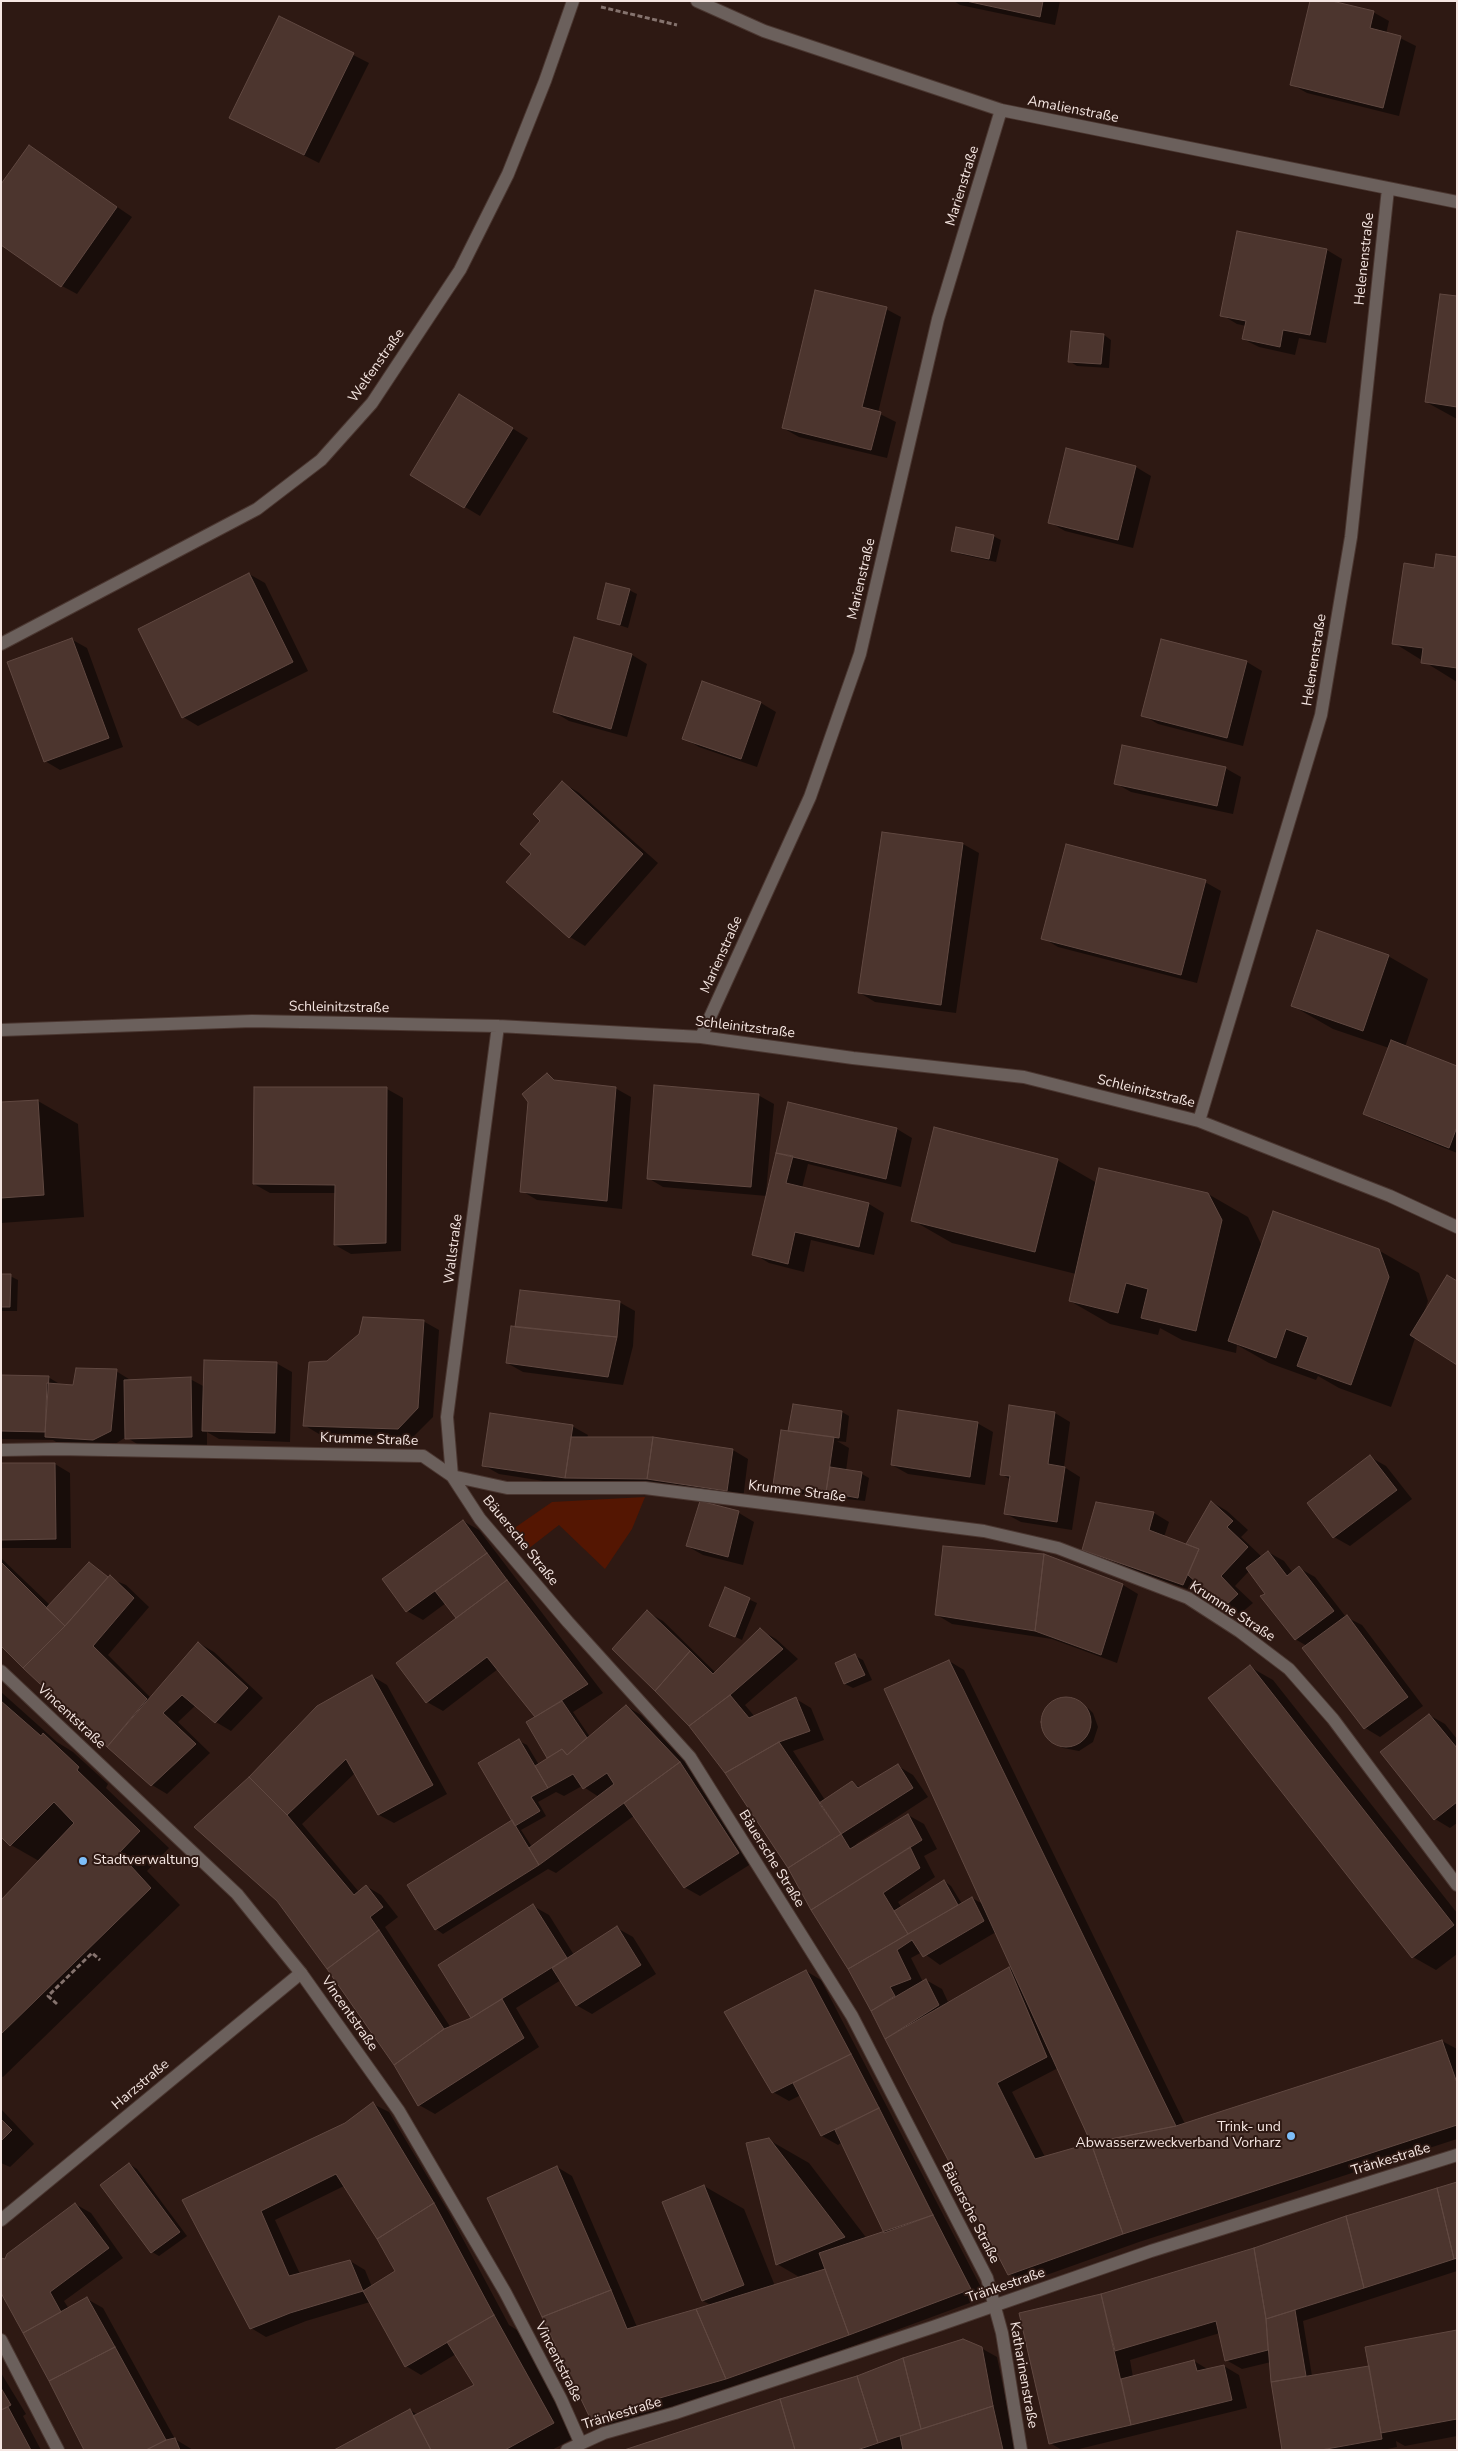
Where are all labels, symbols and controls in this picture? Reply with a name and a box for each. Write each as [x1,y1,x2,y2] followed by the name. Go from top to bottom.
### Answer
[1026,93,1120,127] street label: Amalienstraße
[943,144,983,228] street label: Marienstraße
[1352,212,1378,306] street label: Helenenstraße
[345,326,409,406] street label: Welfenstraße
[844,537,880,621] street label: Marienstraße
[1299,613,1331,707] street label: Helenenstraße
[697,914,747,996] street label: Marienstraße
[289,999,389,1017] street label: Schleinitzstraße
[694,1014,796,1042] street label: Schleinitzstraße
[1095,1072,1197,1112] street label: Schleinitzstraße
[441,1213,467,1285] street label: Wallstraße
[319,1430,419,1450] street label: Krumme Straße
[747,1478,847,1506] street label: Krumme Straße
[478,1492,562,1590] street label: Bäuersche Straße
[1186,1578,1278,1646] street label: Krumme Straße
[33,1681,109,1753] street label: Vincentstraße
[734,1807,808,1911] street label: Bäuersche Straße
[93,1853,199,1869] place label: Stadtverwaltung
[77,1855,89,1867] marker: Stadtverwaltung
[317,1973,381,2055] street label: Vincentstraße
[109,2056,173,2114] street label: Harzstraße
[1076,2120,1281,2152] place label: Trink- und Abwasserzweckverband Vorharz
[1285,2130,1297,2142] marker: Trink- und Abwasserzweckverband Vorharz
[1349,2140,1433,2180] street label: Tränkestraße
[937,2160,1003,2266] street label: Bäuersche Straße
[965,2265,1047,2307] street label: Tränkestraße
[531,2319,585,2405] street label: Vincentstraße
[1005,2320,1041,2430] street label: Katharinenstraße
[580,2394,664,2434] street label: Tränkestraße

